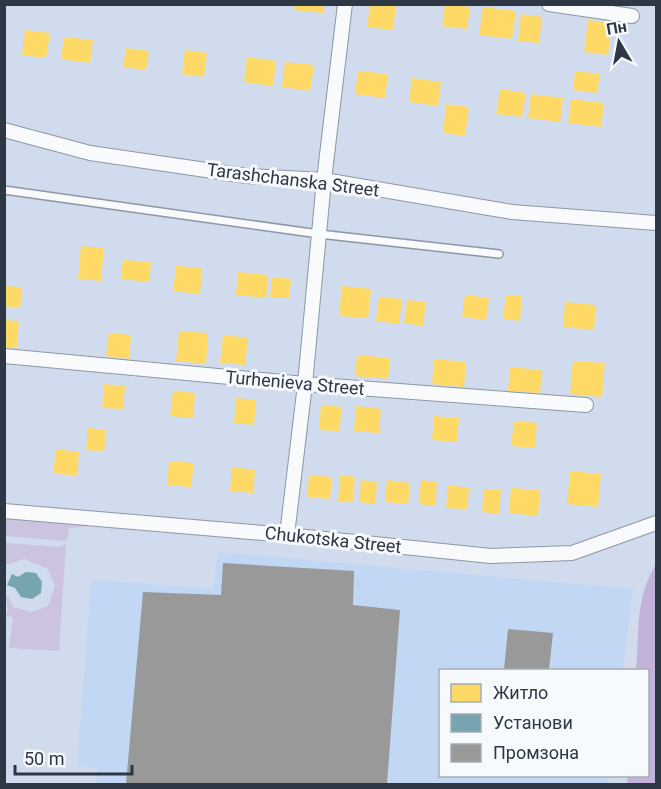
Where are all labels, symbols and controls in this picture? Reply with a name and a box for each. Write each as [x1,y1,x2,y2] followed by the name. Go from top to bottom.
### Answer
[589,12,649,72] north arrow
[605,17,628,39] text: Пн
[206,159,381,201] street label: Tarashchanska Street
[225,366,366,399] street label: Turhenieva Street
[264,522,402,557] street label: Chukotska Street
[439,669,649,777] legend
[493,682,548,703] text: Житло
[493,712,573,733] text: Установи
[15,738,132,776] scale bar
[493,742,579,763] text: Промзона
[24,748,64,769] text: 50 m

